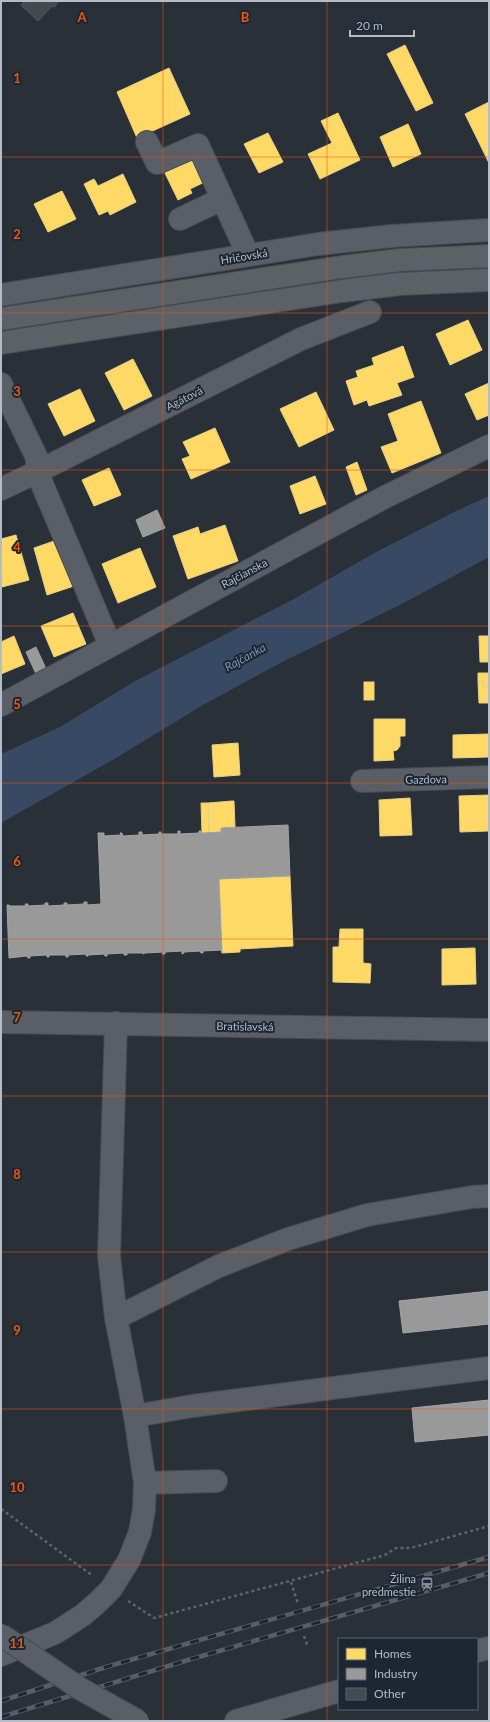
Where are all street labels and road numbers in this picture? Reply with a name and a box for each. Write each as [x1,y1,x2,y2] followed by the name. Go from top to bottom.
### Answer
[219,246,269,266] street label: Hričovská
[163,383,205,413] street label: Agátová
[219,555,269,591] street label: Rajčianska
[405,772,447,786] street label: Gazdova
[216,1019,274,1033] street label: Bratislavská

